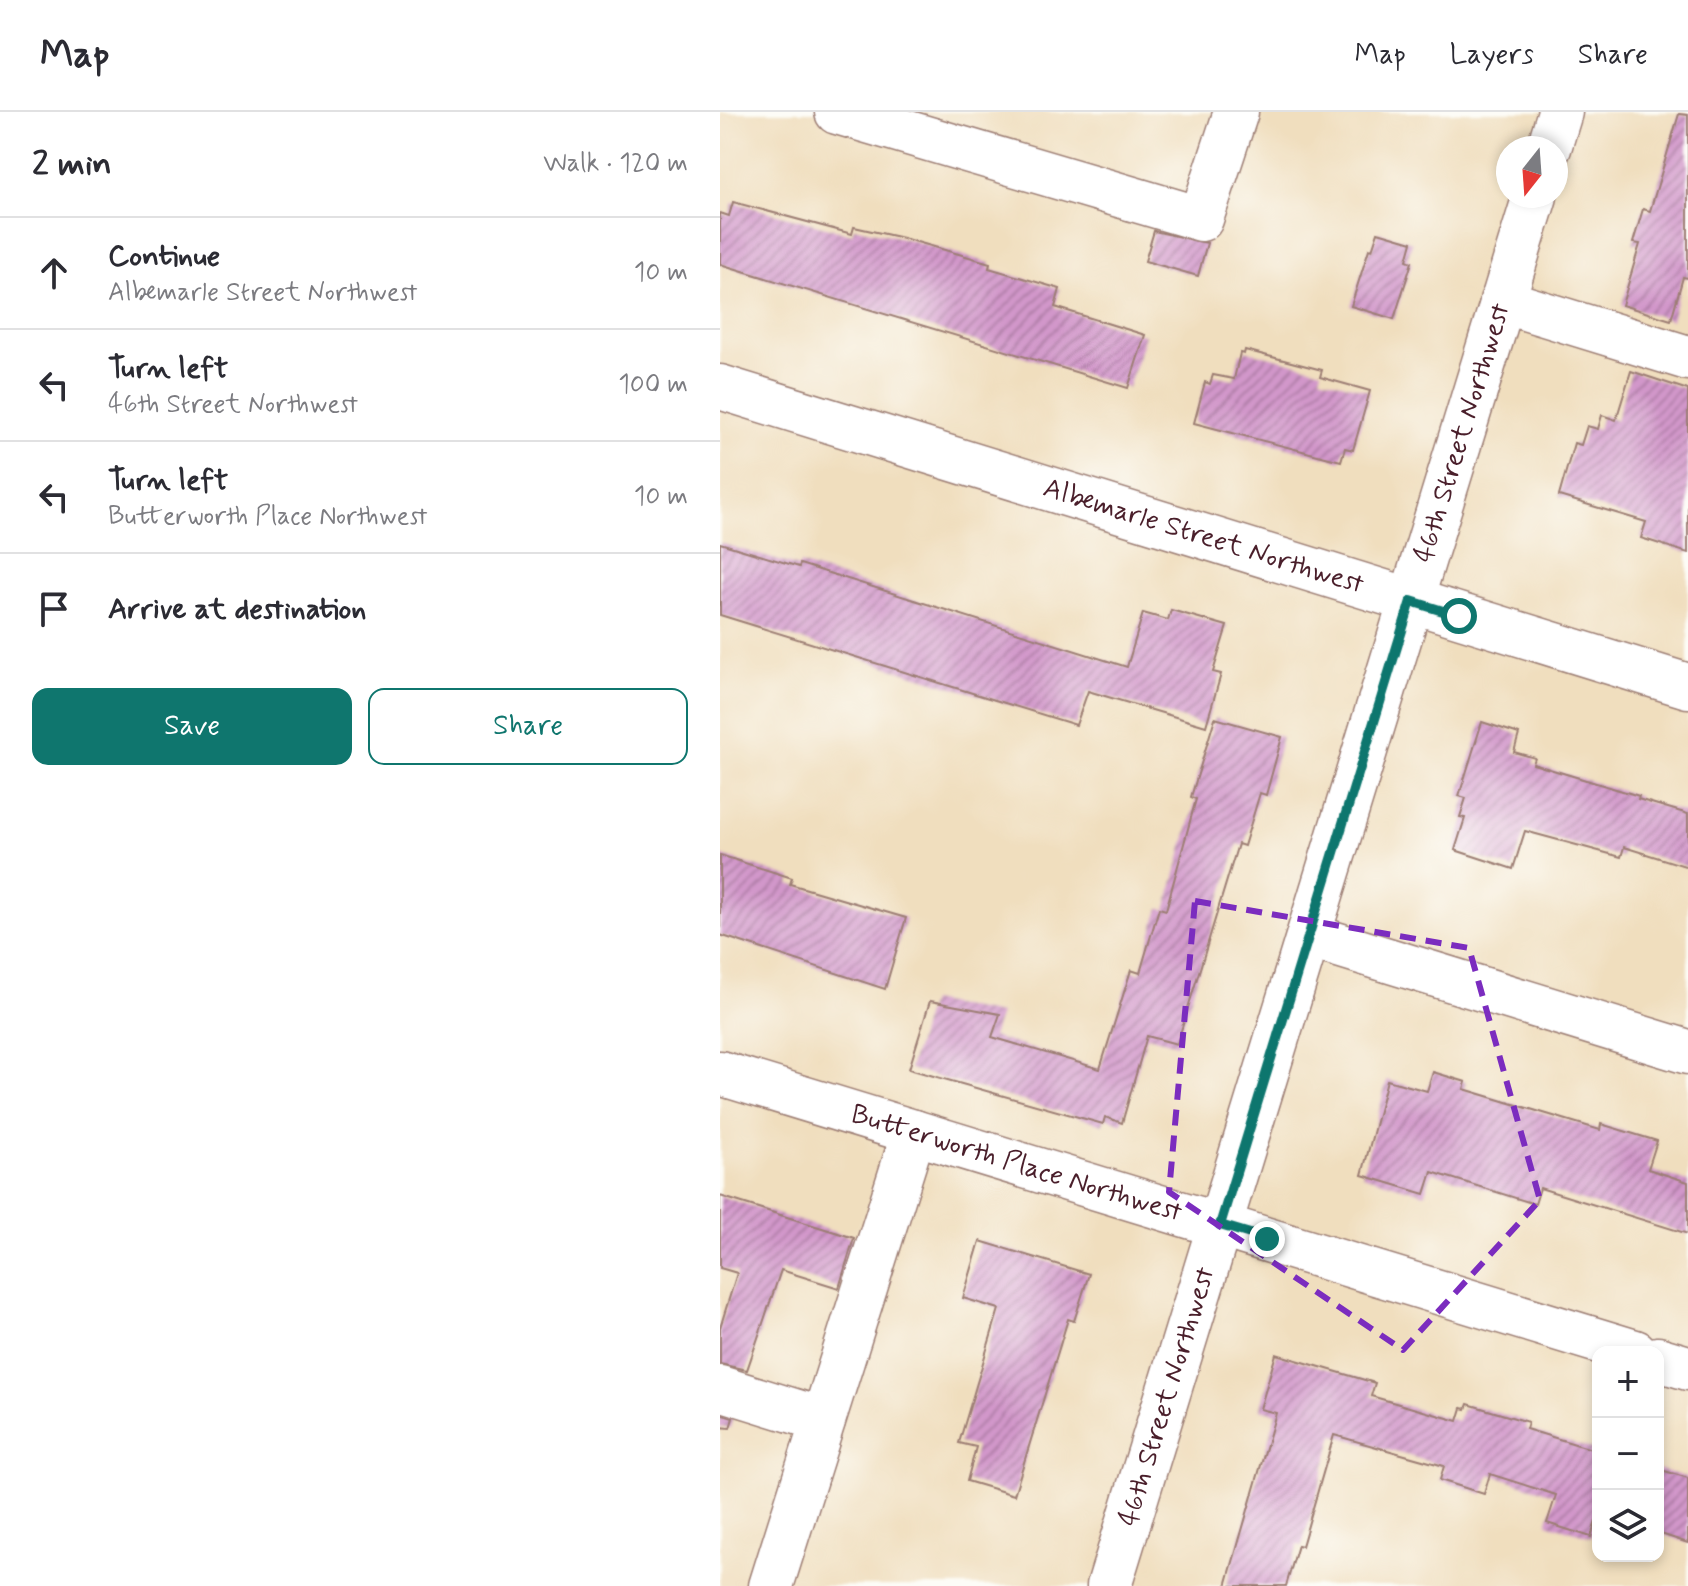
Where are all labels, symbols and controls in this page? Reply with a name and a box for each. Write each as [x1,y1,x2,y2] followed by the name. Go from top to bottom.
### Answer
[40,31,110,80] text: Map
[1355,37,1406,74] text: Map
[1450,37,1534,74] text: Layers
[1578,37,1648,74] text: Share
[1496,136,1568,208] north arrow
[32,142,112,187] text: 2 min
[543,147,688,181] text: Walk · 120 m
[108,237,220,276] text: Continue
[32,251,76,295] icon: ahead
[634,256,688,290] text: 10 m
[108,276,418,310] text: Albemarle Street Northwest
[1405,298,1520,567] street label: 46th Street Northwest
[108,349,228,388] text: Turn left
[32,363,76,407] icon: left
[618,368,688,402] text: 100 m
[108,388,358,422] text: 46th Street Northwest
[108,461,228,500] text: Turn left
[1039,469,1369,603] street label: Albemarle Street Northwest
[32,475,76,519] icon: left
[634,480,688,514] text: 10 m
[108,500,427,534] text: Butterworth Place Northwest
[32,587,76,631] icon: arrive
[108,590,366,629] text: Arrive at destination
[1441,598,1477,634] route start
[32,688,352,765] button: Save
[368,688,688,765] button: Share
[847,1096,1187,1231] street label: Butterworth Place Northwest
[1249,1221,1285,1257] route end
[1110,1262,1224,1531] street label: 46th Street Northwest
[1592,1346,1664,1562] map controls
[1592,1346,1664,1418] button: +
[1592,1418,1664,1490] button: −
[1592,1490,1664,1562] button: layers

